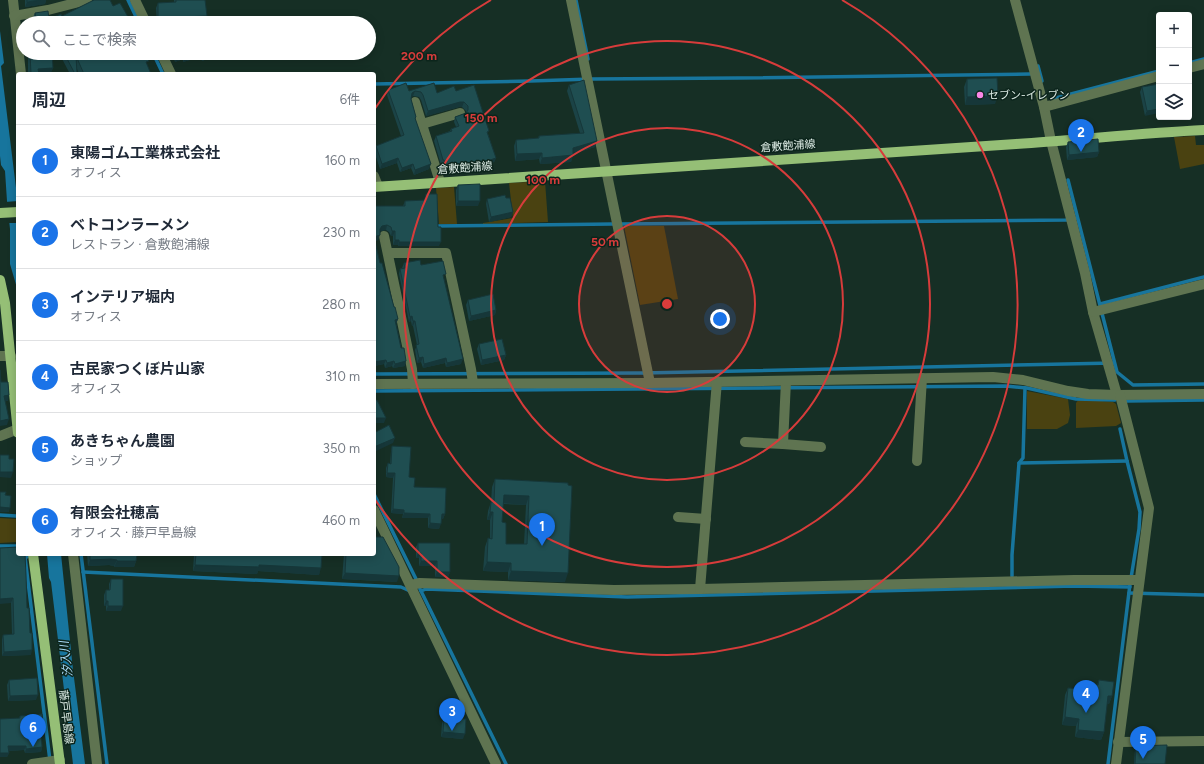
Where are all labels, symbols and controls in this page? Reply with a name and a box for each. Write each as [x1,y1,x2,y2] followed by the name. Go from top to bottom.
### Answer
[1156,12,1192,120] map controls
[1156,12,1192,48] button: +
[16,16,376,60] search box
[30,27,52,49] icon: search
[62,31,137,49] text: ここで検索
[1156,48,1192,84] button: −
[401,49,437,63] text: 200 m
[1156,84,1192,120] button: layers
[988,89,1070,102] place label: セブン-イレブン
[32,90,66,110] text: 周辺
[975,90,985,100] marker: セブン-イレブン
[340,92,360,107] text: 6件
[464,111,498,125] text: 150 m
[1068,119,1094,152] pin: 2
[760,138,816,154] street label: 倉敷飽浦線
[70,144,220,162] text: 東陽ゴム工業株式会社
[42,153,48,168] text: 1
[325,153,360,168] text: 160 m
[437,160,493,176] street label: 倉敷飽浦線
[70,165,122,180] text: オフィス
[526,173,560,187] text: 100 m
[70,216,189,234] text: ベトコンラーメン
[41,225,49,240] text: 2
[323,225,360,240] text: 230 m
[591,235,619,249] text: 50 m
[70,237,210,252] text: レストラン · 倉敷飽浦線
[70,288,175,306] text: インテリア堀内
[41,297,49,312] text: 3
[322,297,360,312] text: 280 m
[660,297,674,311] centre of rings
[70,309,122,324] text: オフィス
[710,309,730,329] your location
[70,360,205,378] text: 古民家つくぼ片山家
[41,369,49,384] text: 4
[325,369,360,384] text: 310 m
[70,381,122,396] text: オフィス
[70,432,175,450] text: あきちゃん農園
[41,441,49,456] text: 5
[323,441,360,456] text: 350 m
[70,453,122,468] text: ショップ
[70,504,160,522] text: 有限会社穂高
[41,513,49,528] text: 6
[322,513,360,528] text: 460 m
[529,513,555,546] pin: 1
[70,525,196,540] text: オフィス · 藤戸早島線
[57,638,75,678] water label: 汐入川
[1073,680,1099,713] pin: 4
[56,689,76,745] street label: 藤戸早島線
[439,698,465,731] pin: 3
[20,714,46,747] pin: 6
[1130,726,1156,759] pin: 5

